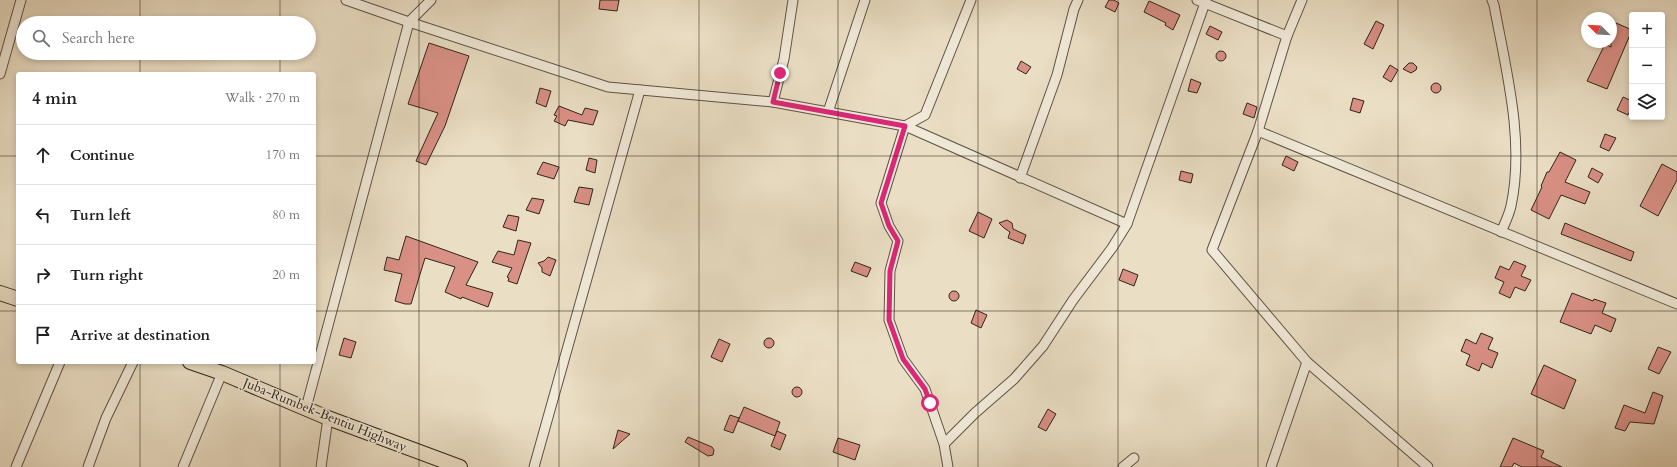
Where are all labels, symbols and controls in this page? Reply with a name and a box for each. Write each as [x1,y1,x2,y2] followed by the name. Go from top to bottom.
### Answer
[1581,12,1617,48] north arrow
[1629,12,1665,120] map controls
[1629,12,1665,48] button: +
[16,16,316,60] search box
[30,27,52,49] icon: search
[62,28,135,48] text: Search here
[1629,48,1665,84] button: −
[771,64,789,82] route end
[1629,84,1665,120] button: layers
[32,87,77,110] text: 4 min
[225,89,300,107] text: Walk · 270 m
[32,144,54,166] icon: ahead
[70,145,135,165] text: Continue
[266,146,300,164] text: 170 m
[32,204,54,226] icon: left
[70,205,131,225] text: Turn left
[272,206,300,224] text: 80 m
[32,264,54,286] icon: right
[70,265,143,285] text: Turn right
[272,266,300,284] text: 20 m
[32,324,54,346] icon: arrive
[70,325,210,345] text: Arrive at destination
[239,373,410,456] street label: Juba-Rumbek-Bentiu Highway
[921,394,939,412] route start

